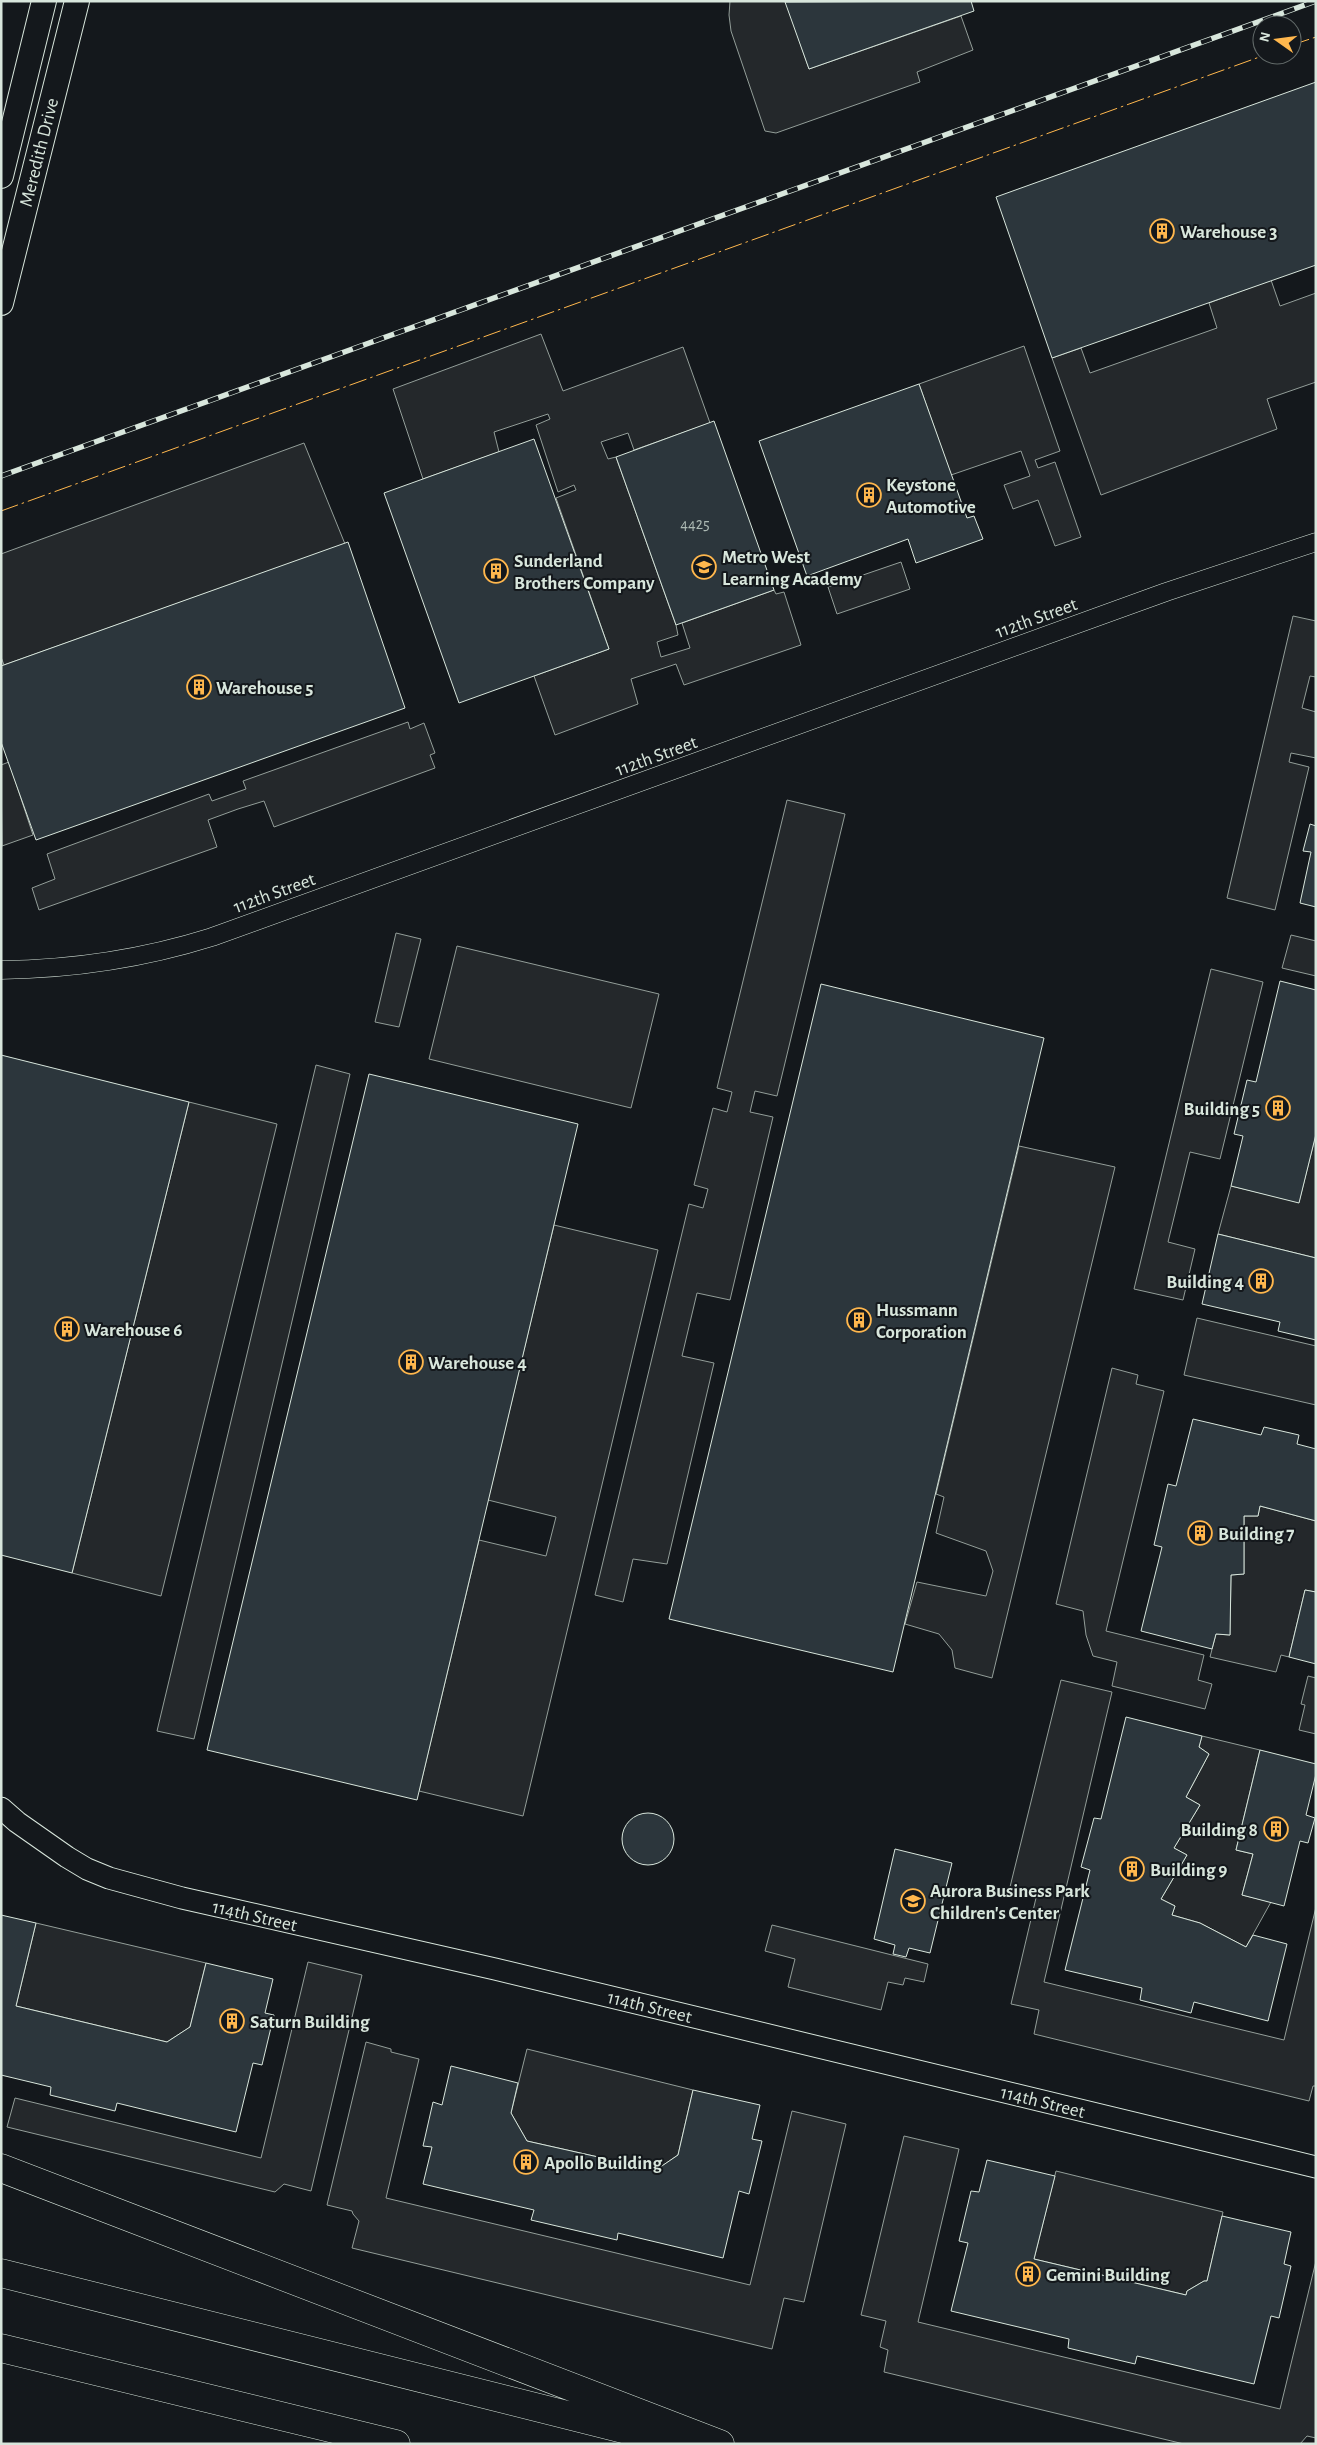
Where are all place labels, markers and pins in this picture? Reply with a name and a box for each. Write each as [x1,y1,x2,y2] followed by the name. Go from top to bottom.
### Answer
[1149,218,1175,244] building icon: Warehouse 3
[1180,223,1277,242] place label: Warehouse 3
[886,476,976,517] place label: Keystone Automotive
[856,482,882,508] building icon: Keystone Automotive
[722,548,862,589] place label: Metro West Learning Academy
[514,552,655,593] place label: Sunderland Brothers Company
[691,554,717,580] school or university icon: Metro West Learning Academy
[483,558,509,584] building icon: Sunderland Brothers Company
[186,674,212,700] building icon: Warehouse 5
[216,679,313,698] place label: Warehouse 5
[1265,1095,1291,1121] building icon: Building 5
[1184,1100,1260,1119] place label: Building 5
[1248,1268,1274,1294] building icon: Building 4
[1166,1273,1244,1292] place label: Building 4
[876,1301,967,1342] place label: Hussmann Corporation
[846,1307,872,1333] building icon: Hussmann Corporation
[54,1316,80,1342] building icon: Warehouse 6
[84,1321,182,1340] place label: Warehouse 6
[398,1349,424,1375] building icon: Warehouse 4
[428,1354,527,1373] place label: Warehouse 4
[1187,1520,1213,1546] building icon: Building 7
[1218,1525,1294,1544] place label: Building 7
[1263,1816,1289,1842] building icon: Building 8
[1180,1821,1258,1840] place label: Building 8
[1119,1856,1145,1882] building icon: Building 9
[1150,1861,1227,1880] place label: Building 9
[930,1882,1090,1923] place label: Aurora Business Park Children's Center
[900,1888,926,1914] school or university icon: Aurora Business Park Children's Center
[219,2008,245,2034] building icon: Saturn Building
[250,2013,370,2032] place label: Saturn Building
[513,2149,539,2175] building icon: Apollo Building
[544,2154,662,2173] place label: Apollo Building
[1015,2261,1041,2287] building icon: Gemini Building
[1046,2266,1170,2285] place label: Gemini Building

